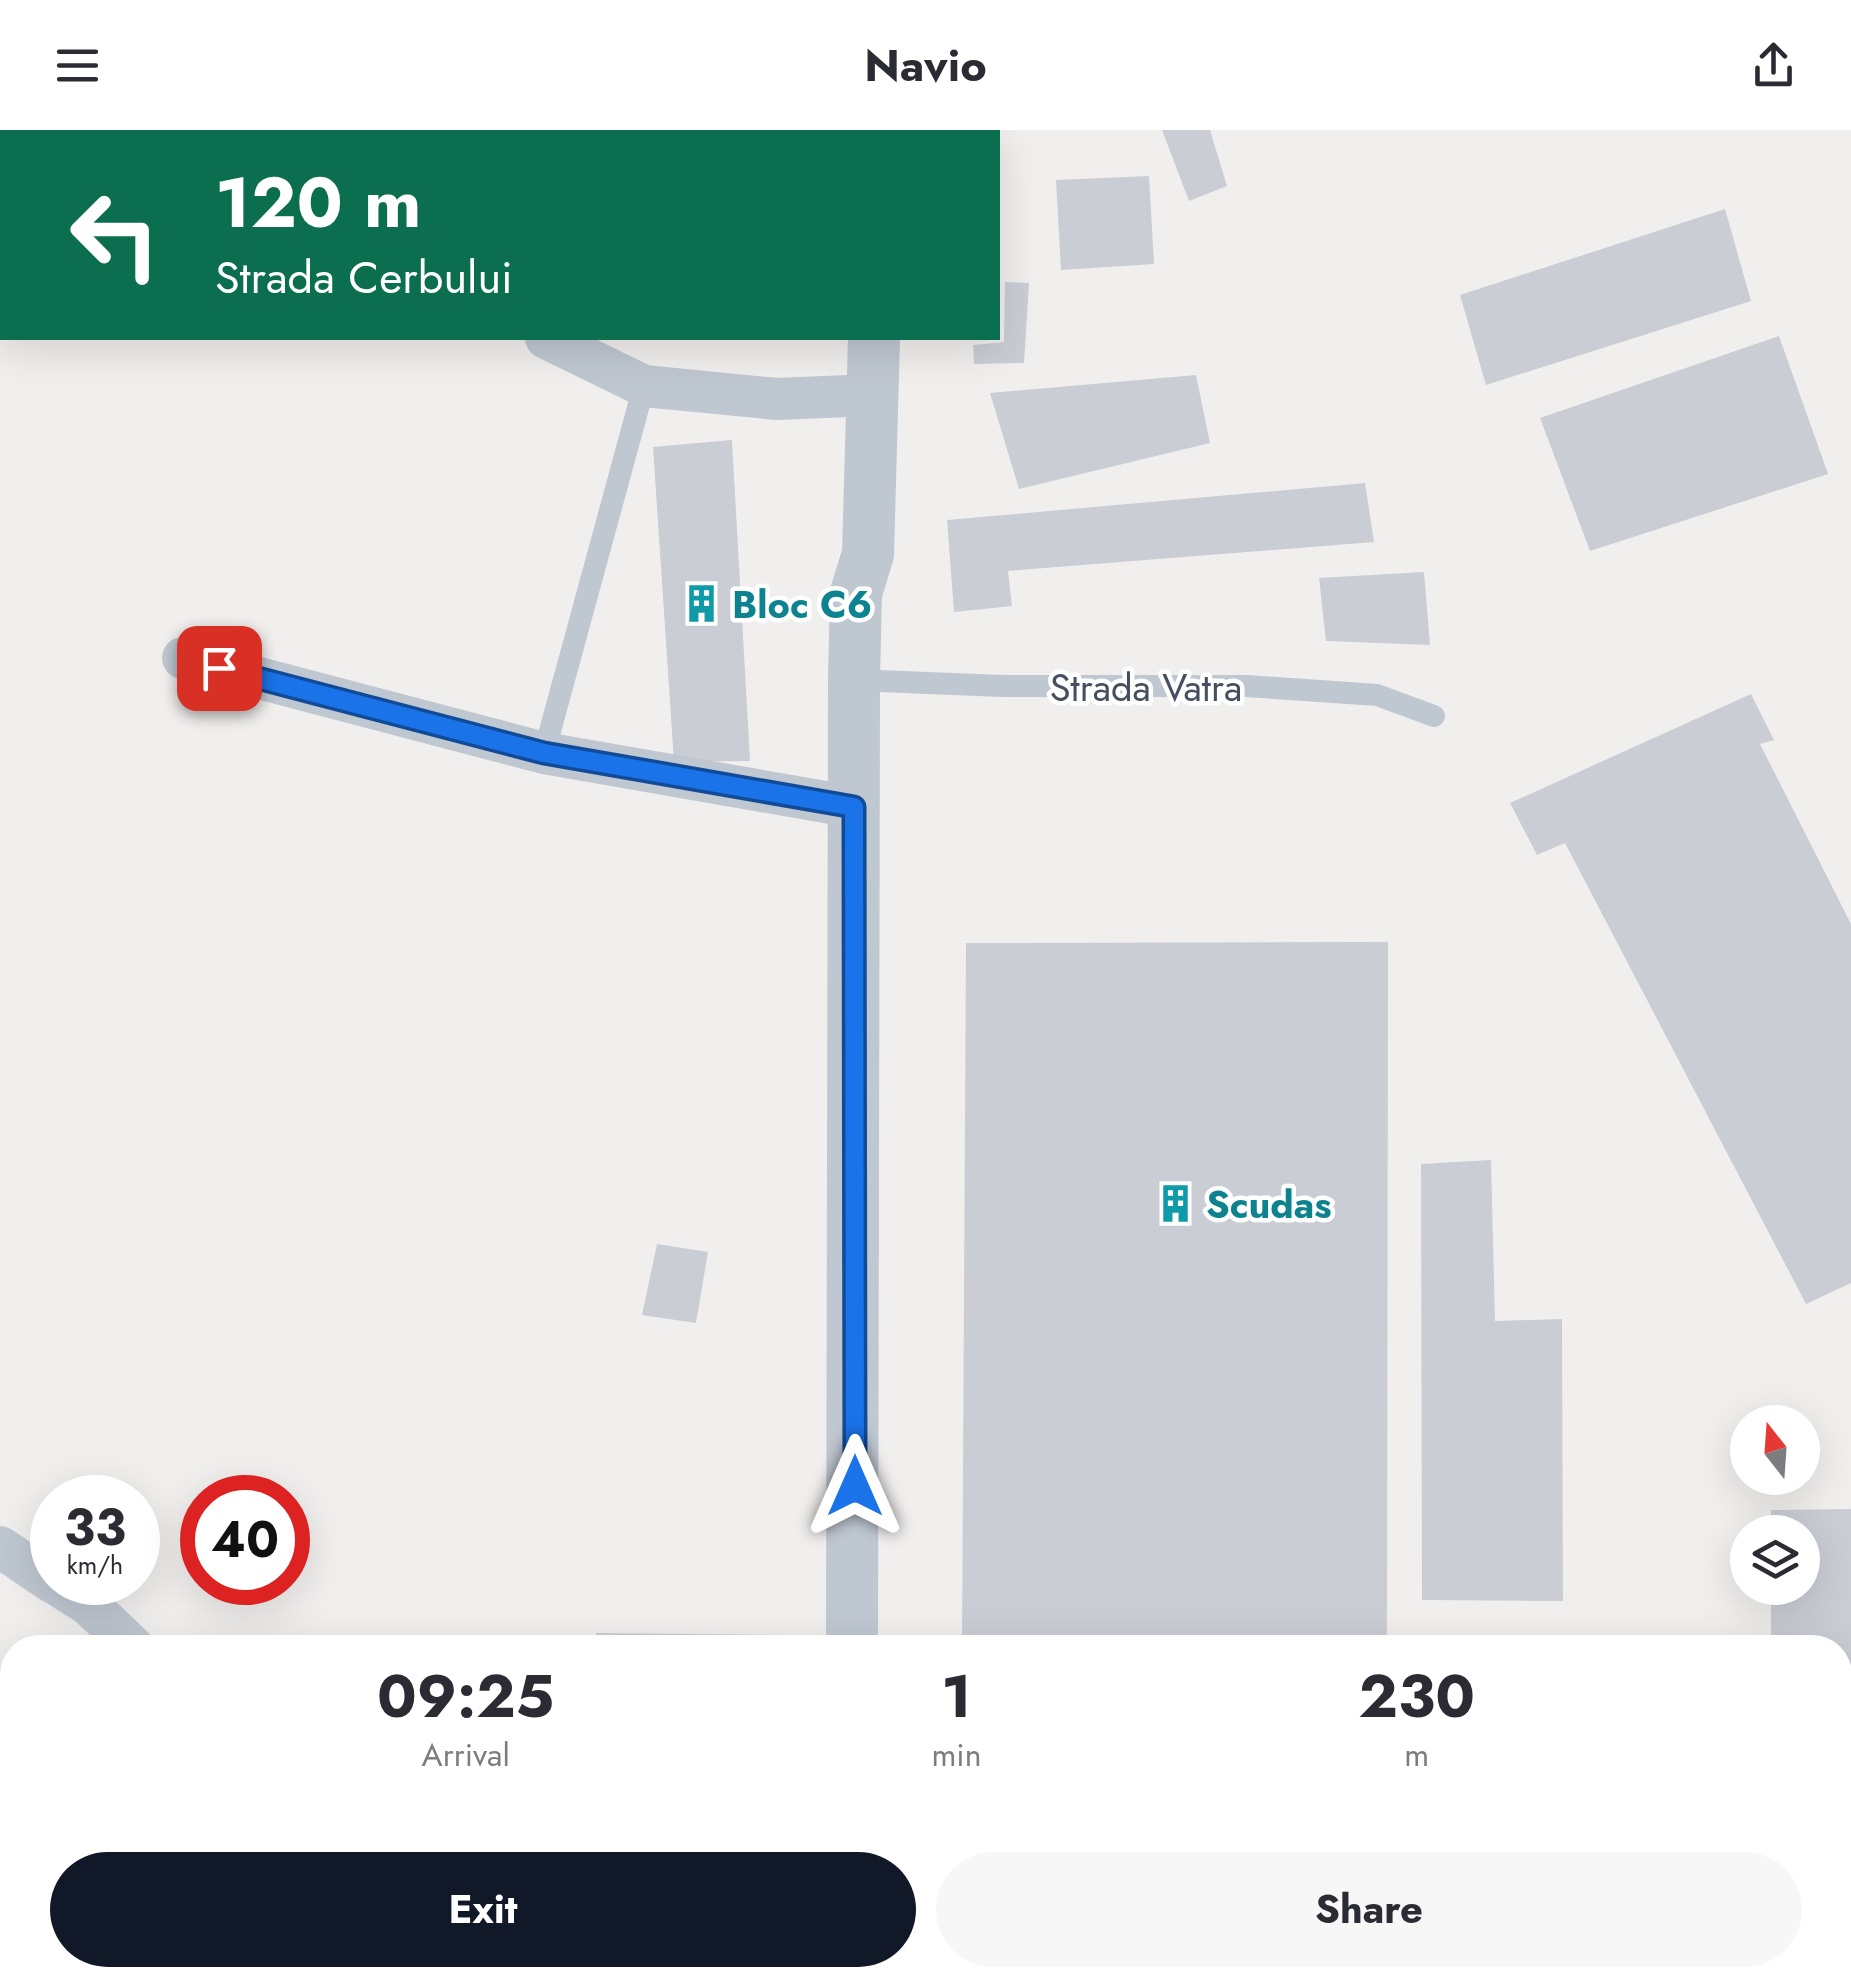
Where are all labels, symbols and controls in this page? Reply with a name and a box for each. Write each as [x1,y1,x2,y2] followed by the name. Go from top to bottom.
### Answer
[864,33,987,98] text: Navio
[50,38,105,93] icon: menu
[1746,38,1801,93] icon: share
[215,152,421,253] text: 120 m
[50,170,180,300] icon: left
[215,245,513,310] text: Strada Cerbului
[732,577,872,632] place label: Bloc C6
[681,583,723,625] building icon: Bloc C6
[177,626,262,711] pin
[192,641,247,696] icon: arrive
[1050,660,1242,715] street label: Strada Vatra
[1206,1177,1332,1232] place label: Scudas
[1155,1183,1197,1225] building icon: Scudas
[1730,1405,1820,1495] north arrow
[1730,1405,1820,1605] map controls
[803,1434,907,1538] position arrow
[180,1475,310,1605] speed limit sign: 40
[64,1491,126,1564] text: 33
[1730,1515,1820,1605] button: layers
[67,1547,123,1583] text: km/h
[377,1653,554,1740] text: 09:25
[941,1653,972,1740] text: 1
[1359,1653,1475,1740] text: 230
[422,1732,510,1778] text: Arrival
[931,1732,982,1778] text: min
[1404,1732,1429,1778] text: m
[50,1852,916,1967] button: Exit
[936,1852,1802,1967] button: Share

